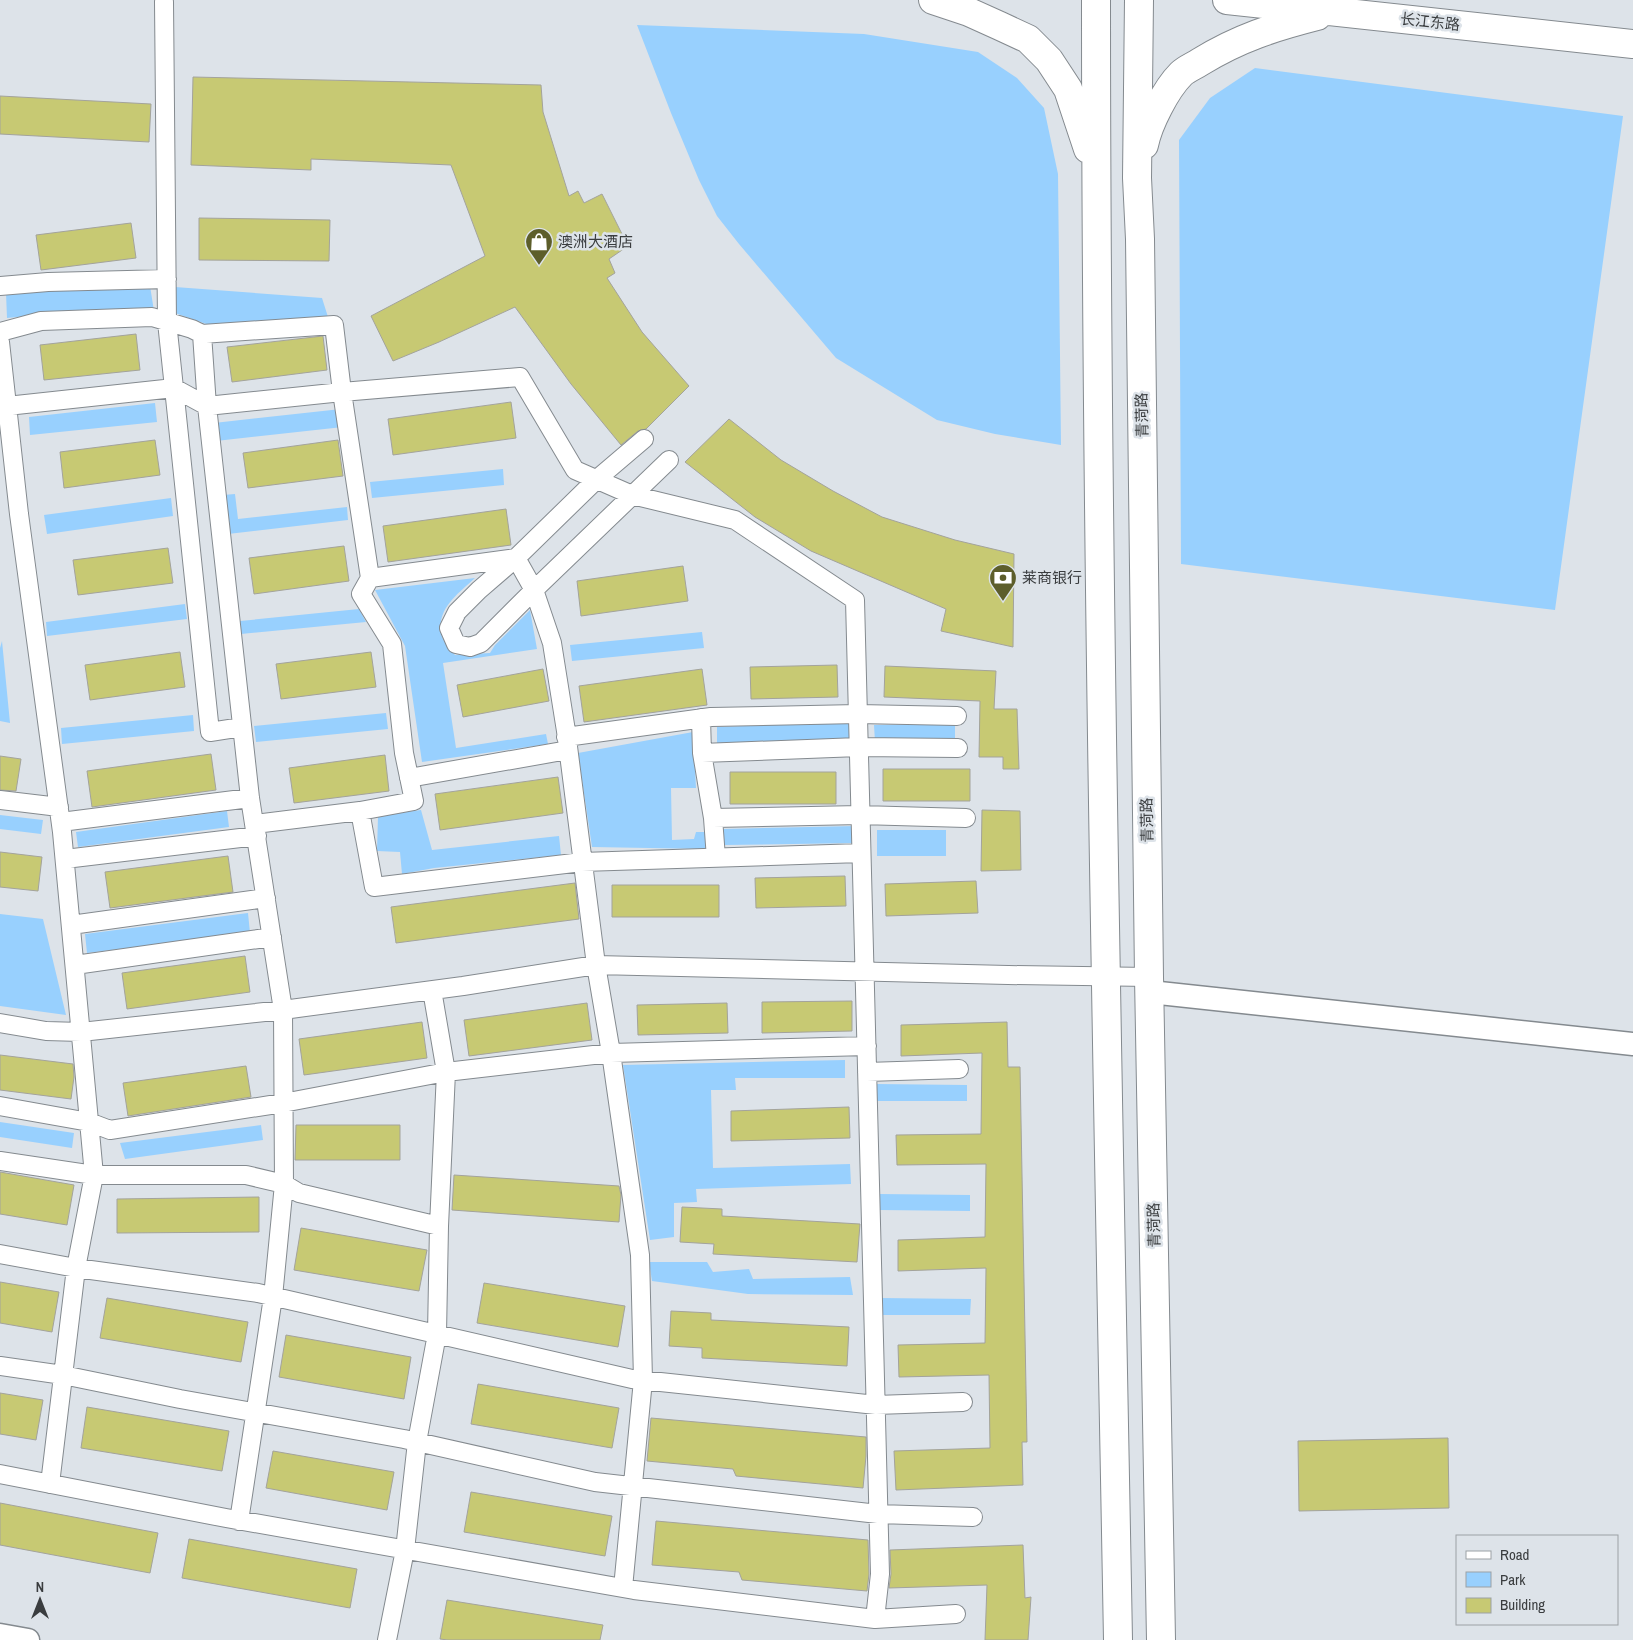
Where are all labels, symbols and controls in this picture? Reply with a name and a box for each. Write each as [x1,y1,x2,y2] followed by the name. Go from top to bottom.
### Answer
[1399,8,1461,35] street label: 长江东路
[524,227,554,266] shop icon: 澳洲大酒店
[558,231,633,252] place label: 澳洲大酒店
[1131,392,1152,438] street label: 青菏路
[988,563,1018,602] bank icon: 莱商银行
[1022,567,1082,588] place label: 莱商银行
[1136,797,1157,843] street label: 青菏路
[1143,1202,1164,1248] street label: 青菏路
[1456,1535,1618,1625] legend
[1500,1544,1529,1565] text: Road
[1500,1569,1526,1590] text: Park
[15,1575,65,1625] north arrow
[36,1578,44,1596] text: N
[1500,1594,1545,1615] text: Building

